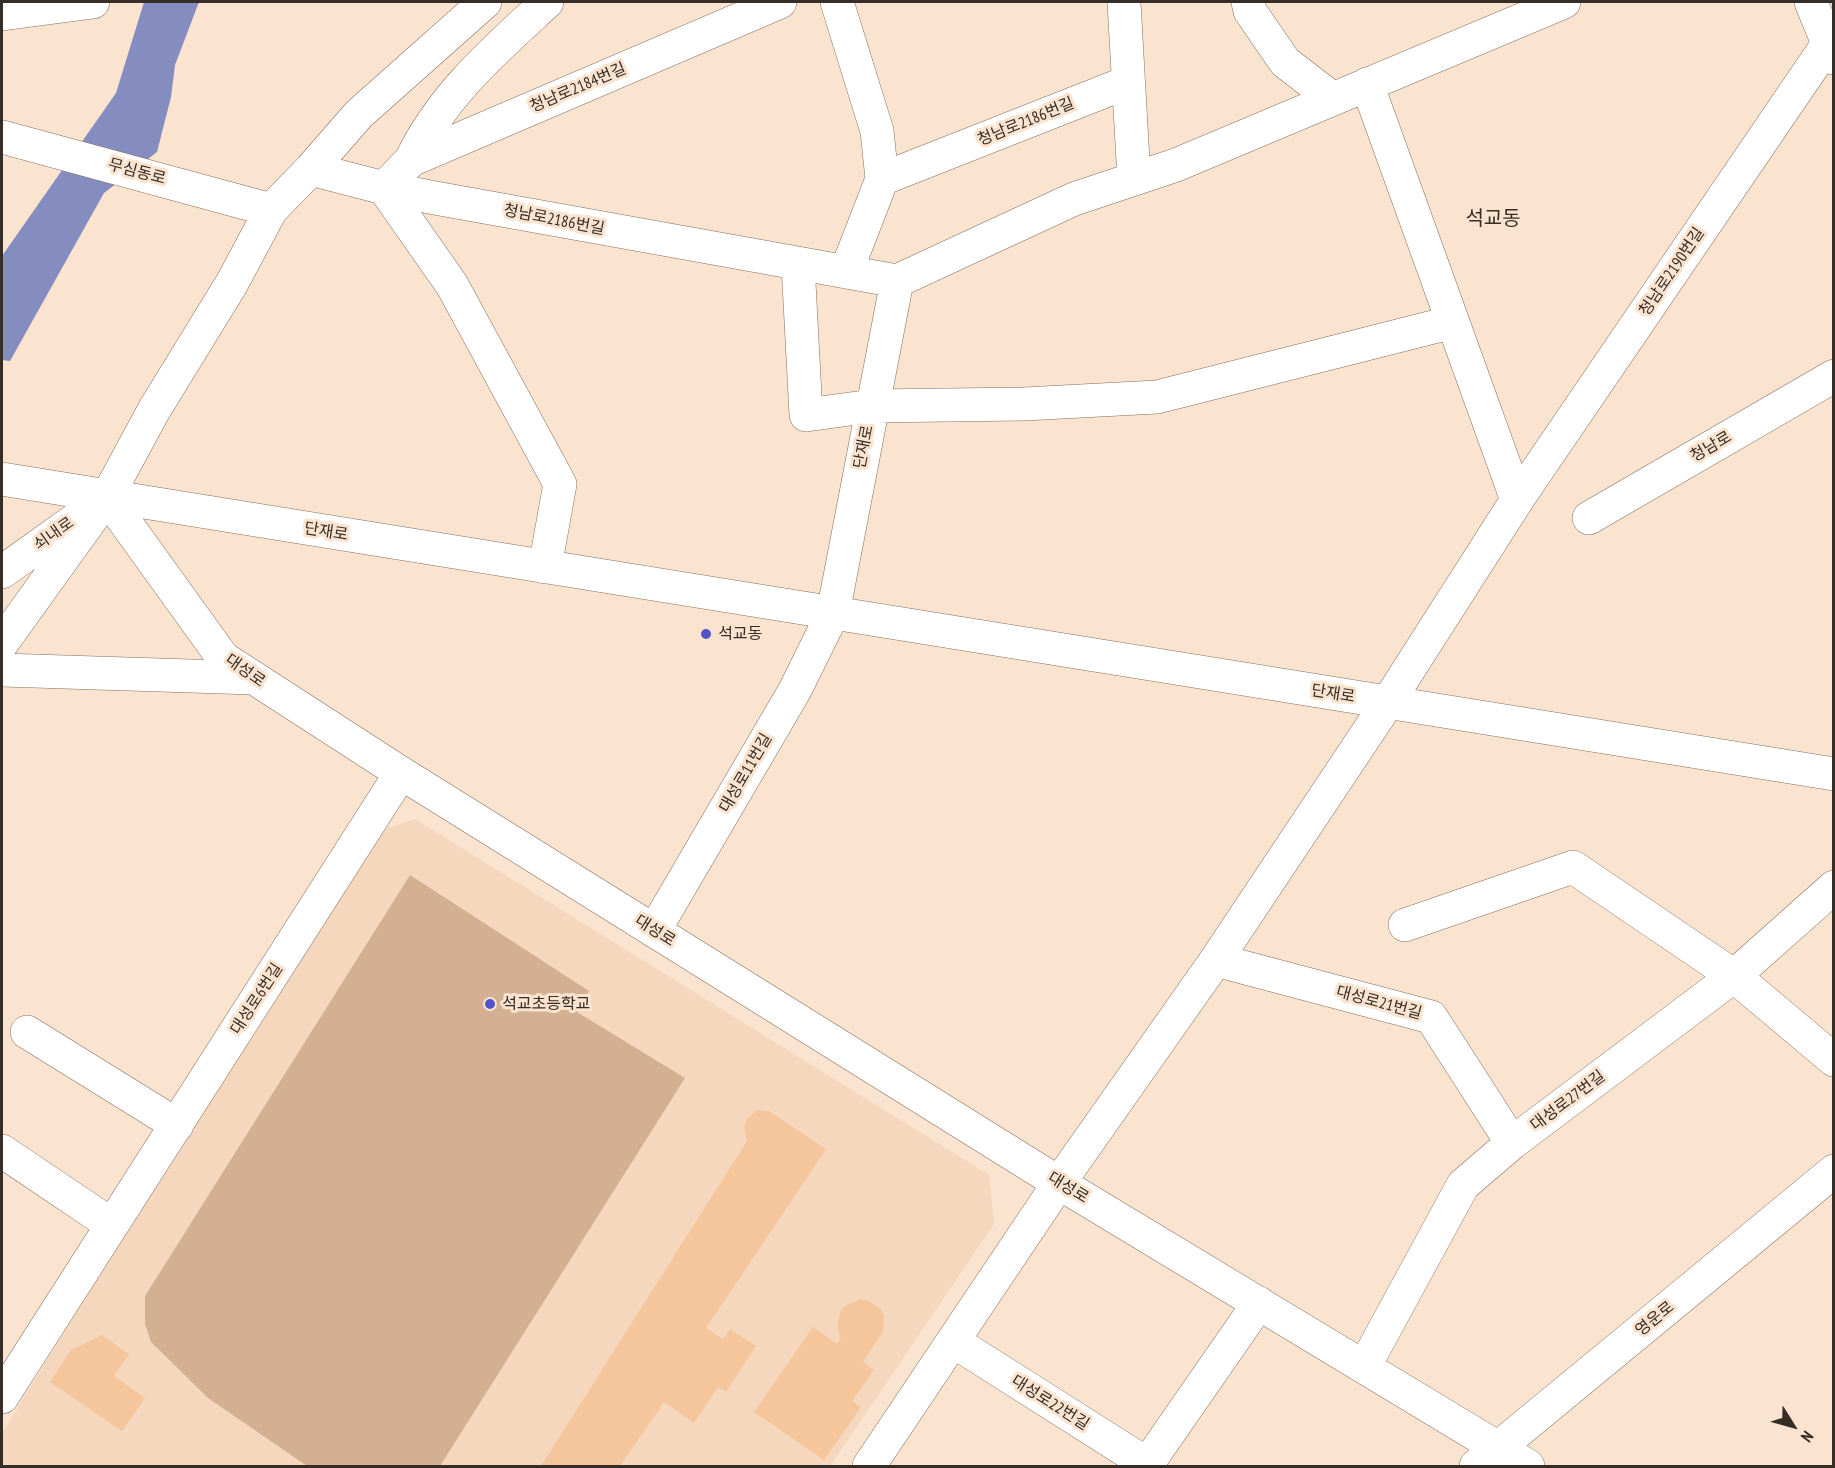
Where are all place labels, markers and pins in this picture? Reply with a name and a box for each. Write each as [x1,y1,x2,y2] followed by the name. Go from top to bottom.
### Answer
[718,624,762,644] place label: 석교동
[699,627,713,641] marker: 석교동
[502,994,590,1014] place label: 석교초등학교
[483,997,497,1011] marker: 석교초등학교

